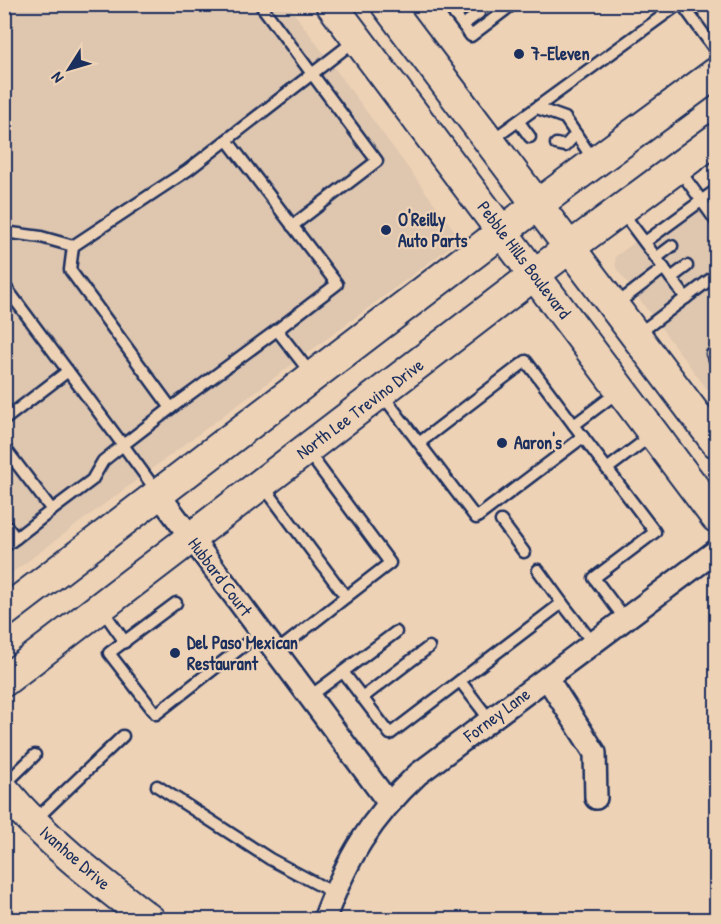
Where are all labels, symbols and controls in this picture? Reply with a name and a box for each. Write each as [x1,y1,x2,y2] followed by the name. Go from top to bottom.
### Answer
[39,39,99,99] north arrow
[530,41,590,66] place label: 7-Eleven
[512,47,526,61] marker: 7-Eleven
[45,68,68,88] text: N
[472,196,577,324] street label: Pebble Hills Boulevard
[398,207,467,253] place label: O'Reilly Auto Parts
[379,223,393,237] marker: O'Reilly Auto Parts
[291,352,429,465] street label: North Lee Trevino Drive
[514,430,562,455] place label: Aaron's
[495,436,509,450] marker: Aaron's
[182,532,259,622] street label: Hubbard Court
[187,630,298,676] place label: Del Paso Mexican Restaurant
[168,646,182,660] marker: Del Paso Mexican Restaurant
[458,681,535,748] street label: Forney Lane
[34,820,116,895] street label: Ivanhoe Drive

